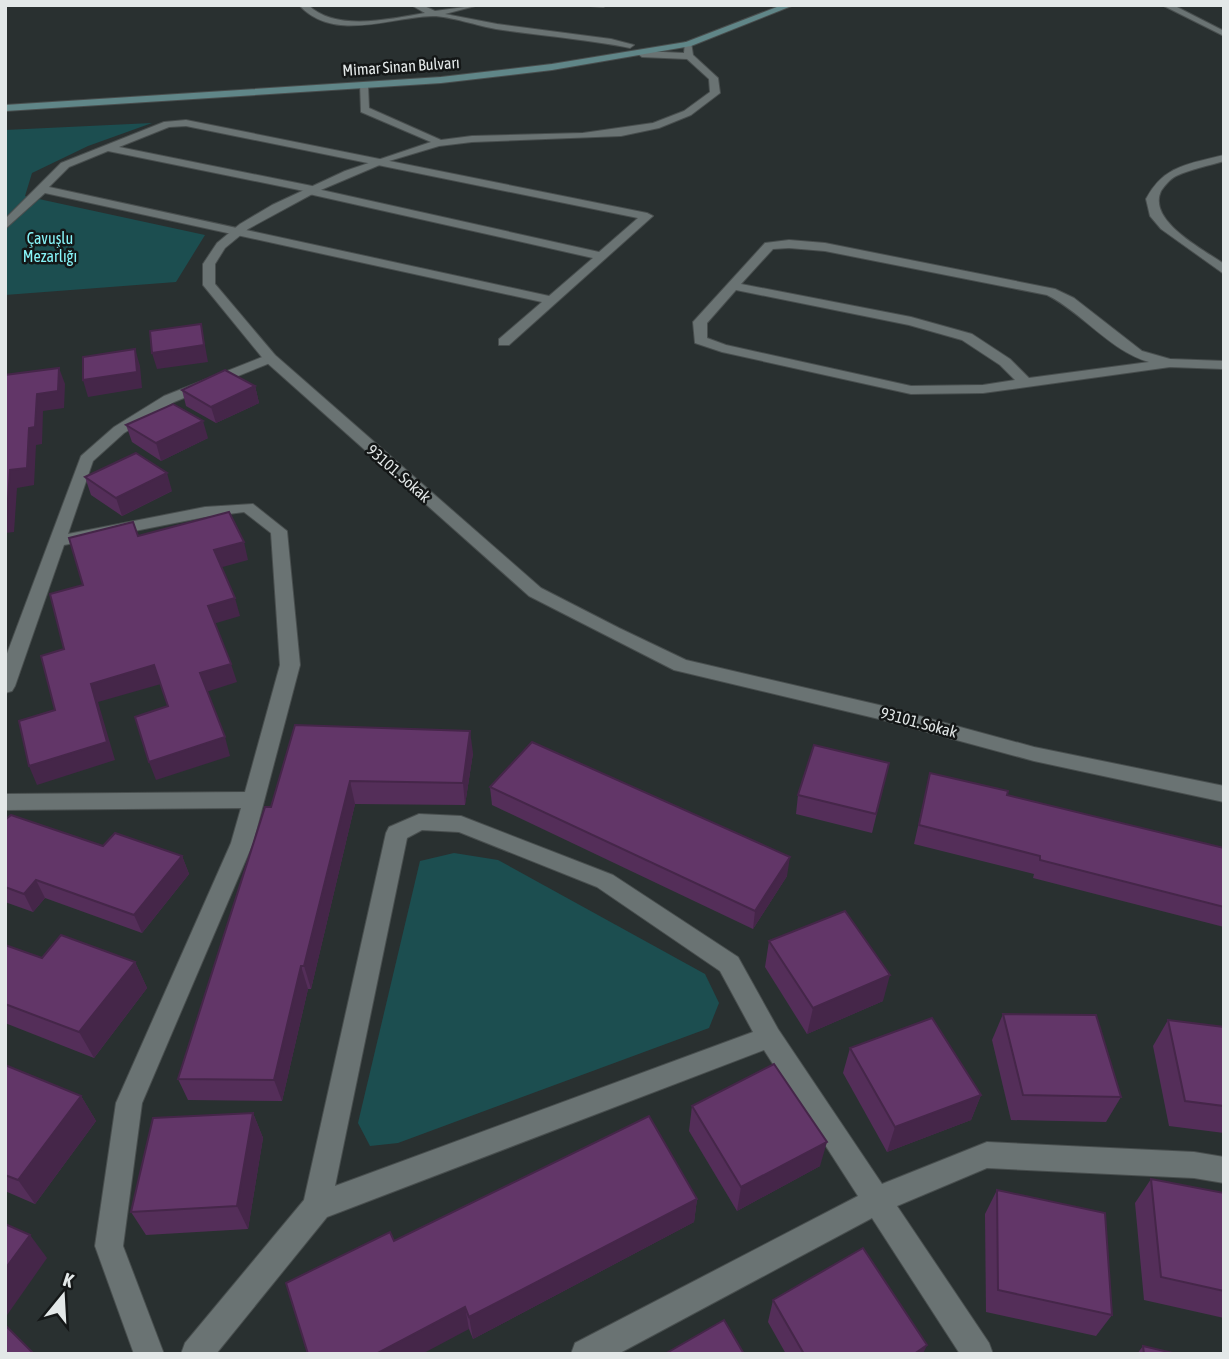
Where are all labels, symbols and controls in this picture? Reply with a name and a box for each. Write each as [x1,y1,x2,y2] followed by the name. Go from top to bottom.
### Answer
[342,53,460,79] street label: Mimar Sinan Bulvarı
[23,229,77,266] park label: Çavuşlu Mezarlığı
[364,440,434,506] street label: 93101. Sokak
[879,703,959,741] street label: 93101. Sokak
[28,1261,98,1331] north arrow
[60,1268,77,1292] text: K

